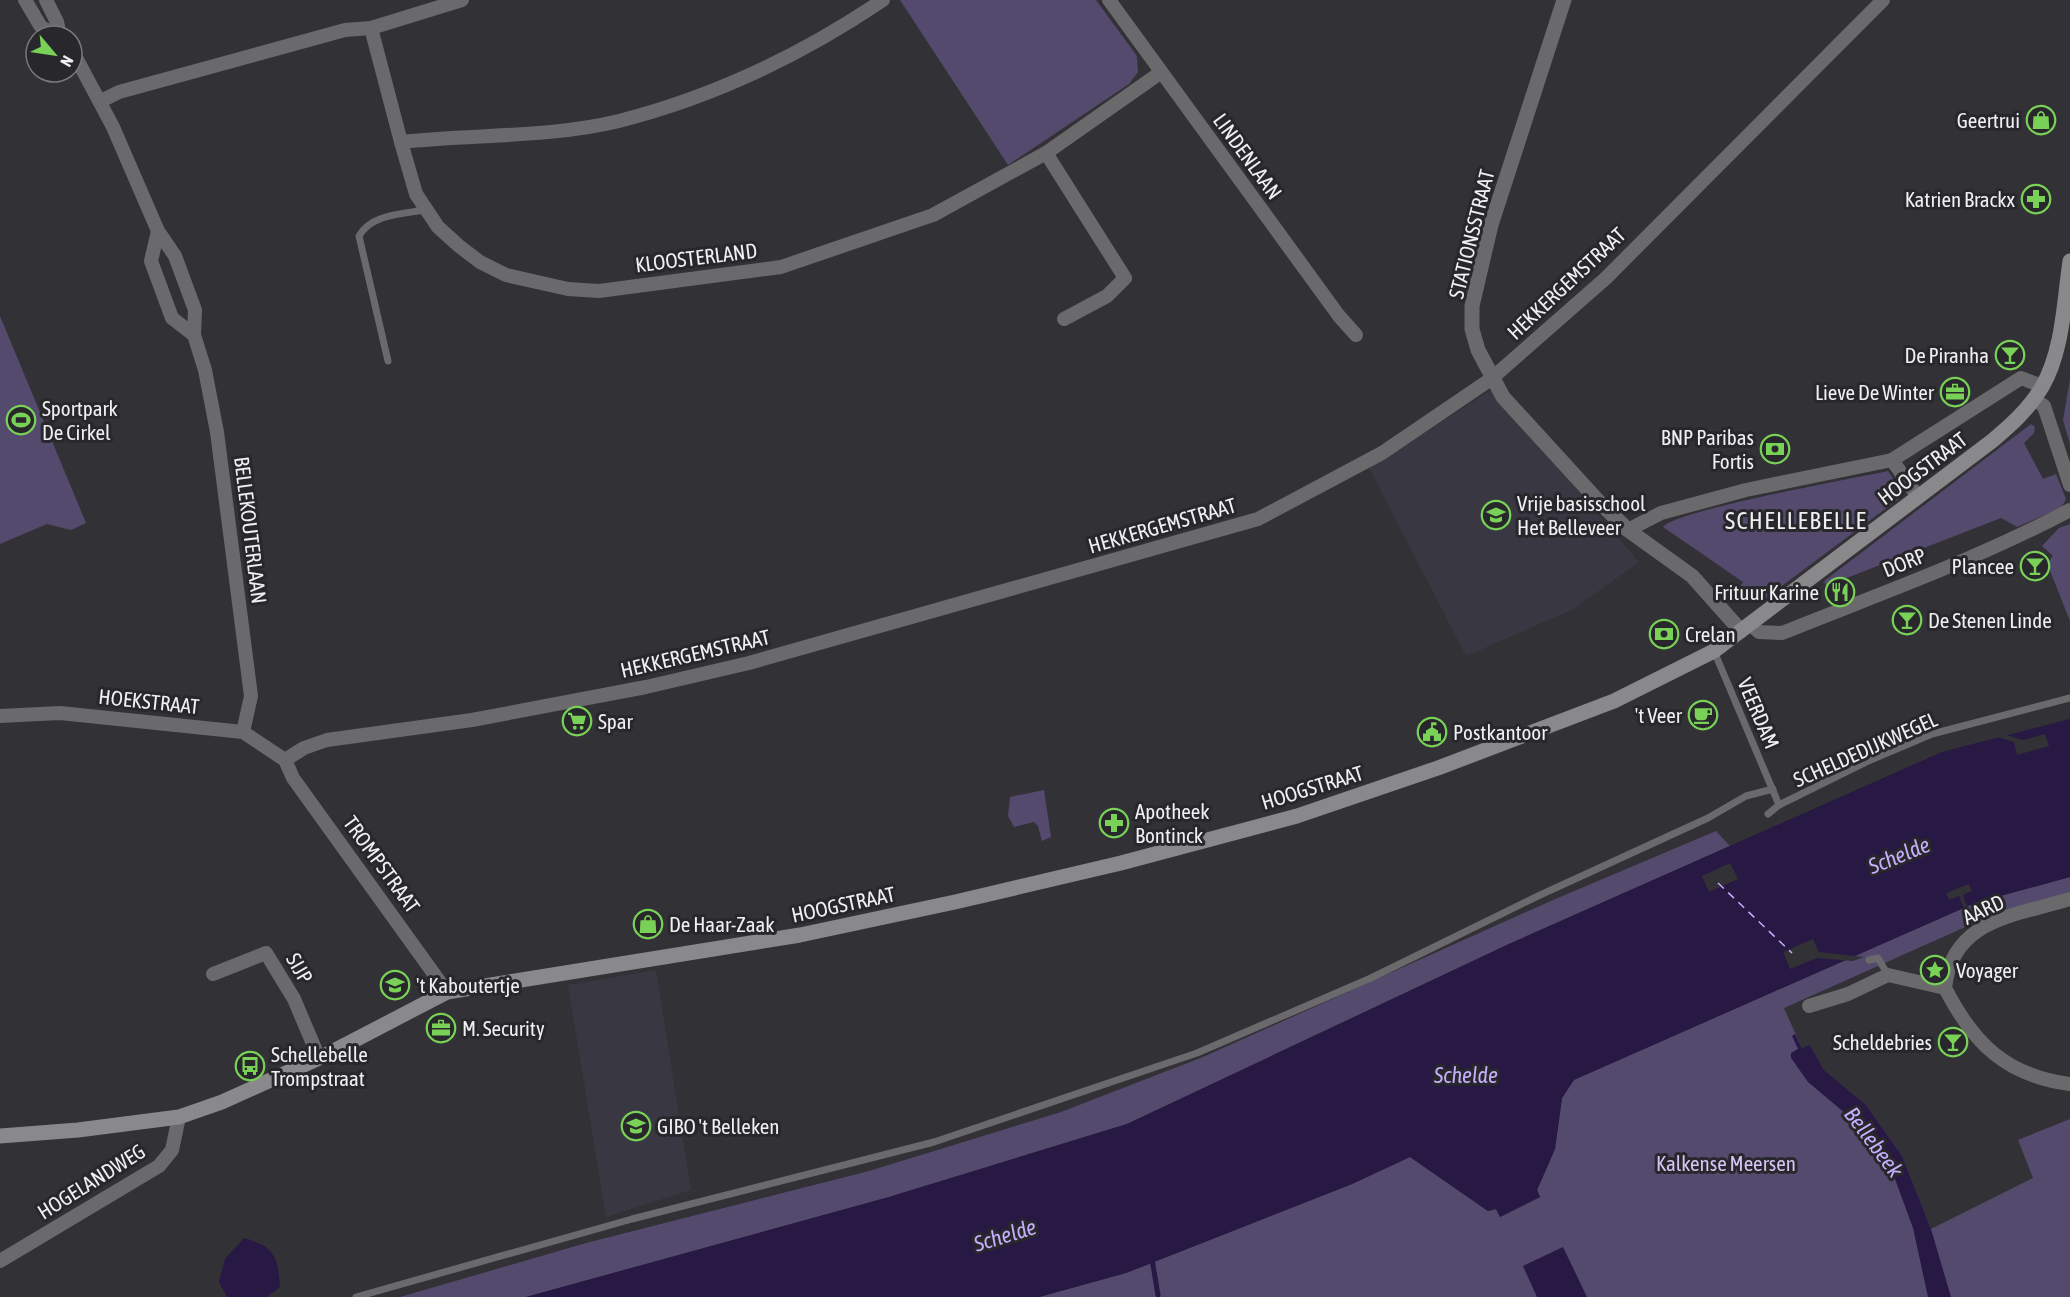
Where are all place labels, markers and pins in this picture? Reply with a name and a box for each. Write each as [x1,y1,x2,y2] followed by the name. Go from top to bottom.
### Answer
[2025,104,2057,136] shop icon: Geertrui
[1957,108,2020,132] place label: Geertrui
[2020,183,2052,215] pharmacy icon: Katrien Brackx
[1905,187,2016,211] place label: Katrien Brackx
[1994,339,2026,371] bar icon: De Piranha
[1904,343,1989,367] place label: De Piranha
[1939,376,1971,408] office icon: Lieve De Winter
[1815,380,1935,404] place label: Lieve De Winter
[42,396,118,444] place label: Sportpark De Cirkel
[5,404,37,436] sports icon: Sportpark De Cirkel
[1661,425,1754,473] place label: BNP Paribas Fortis
[1759,433,1791,465] bank icon: BNP Paribas Fortis
[1517,491,1646,539] place label: Vrije basisschool Het Belleveer
[1480,499,1512,531] school or university icon: Vrije basisschool Het Belleveer
[2019,550,2051,582] bar icon: Plancee
[1951,554,2014,578] place label: Plancee
[1824,576,1856,608] restaurant icon: Frituur Karine
[1714,580,1819,604] place label: Frituur Karine
[1891,604,1923,636] bar icon: De Stenen Linde
[1928,608,2052,632] place label: De Stenen Linde
[1648,618,1680,650] bank icon: Crelan
[1685,622,1736,646] place label: Crelan
[1687,699,1719,731] cafe icon: 't Veer
[1635,703,1683,727] place label: 't Veer
[561,705,593,737] supermarket icon: Spar
[598,709,634,733] place label: Spar
[1416,716,1448,748] public building icon: Postkantoor
[1453,720,1548,744] place label: Postkantoor
[1135,799,1210,847] place label: Apotheek Bontinck
[1098,807,1130,839] pharmacy icon: Apotheek Bontinck
[632,908,664,940] shop icon: De Haar-Zaak
[669,912,775,936] place label: De Haar-Zaak
[1919,954,1951,986] place icon: Voyager
[1956,958,2019,982] place label: Voyager
[379,969,411,1001] school or university icon: 't Kaboutertje
[416,973,520,997] place label: 't Kaboutertje
[425,1012,457,1044] office icon: M. Security
[462,1016,545,1040] place label: M. Security
[1937,1026,1969,1058] bar icon: Scheldebries
[1833,1030,1932,1054] place label: Scheldebries
[271,1042,368,1090] place label: Schellebelle Trompstraat
[234,1050,266,1082] bus stop icon: Schellebelle Trompstraat
[620,1110,652,1142] school or university icon: GIBO 't Belleken
[657,1114,779,1138] place label: GIBO 't Belleken

